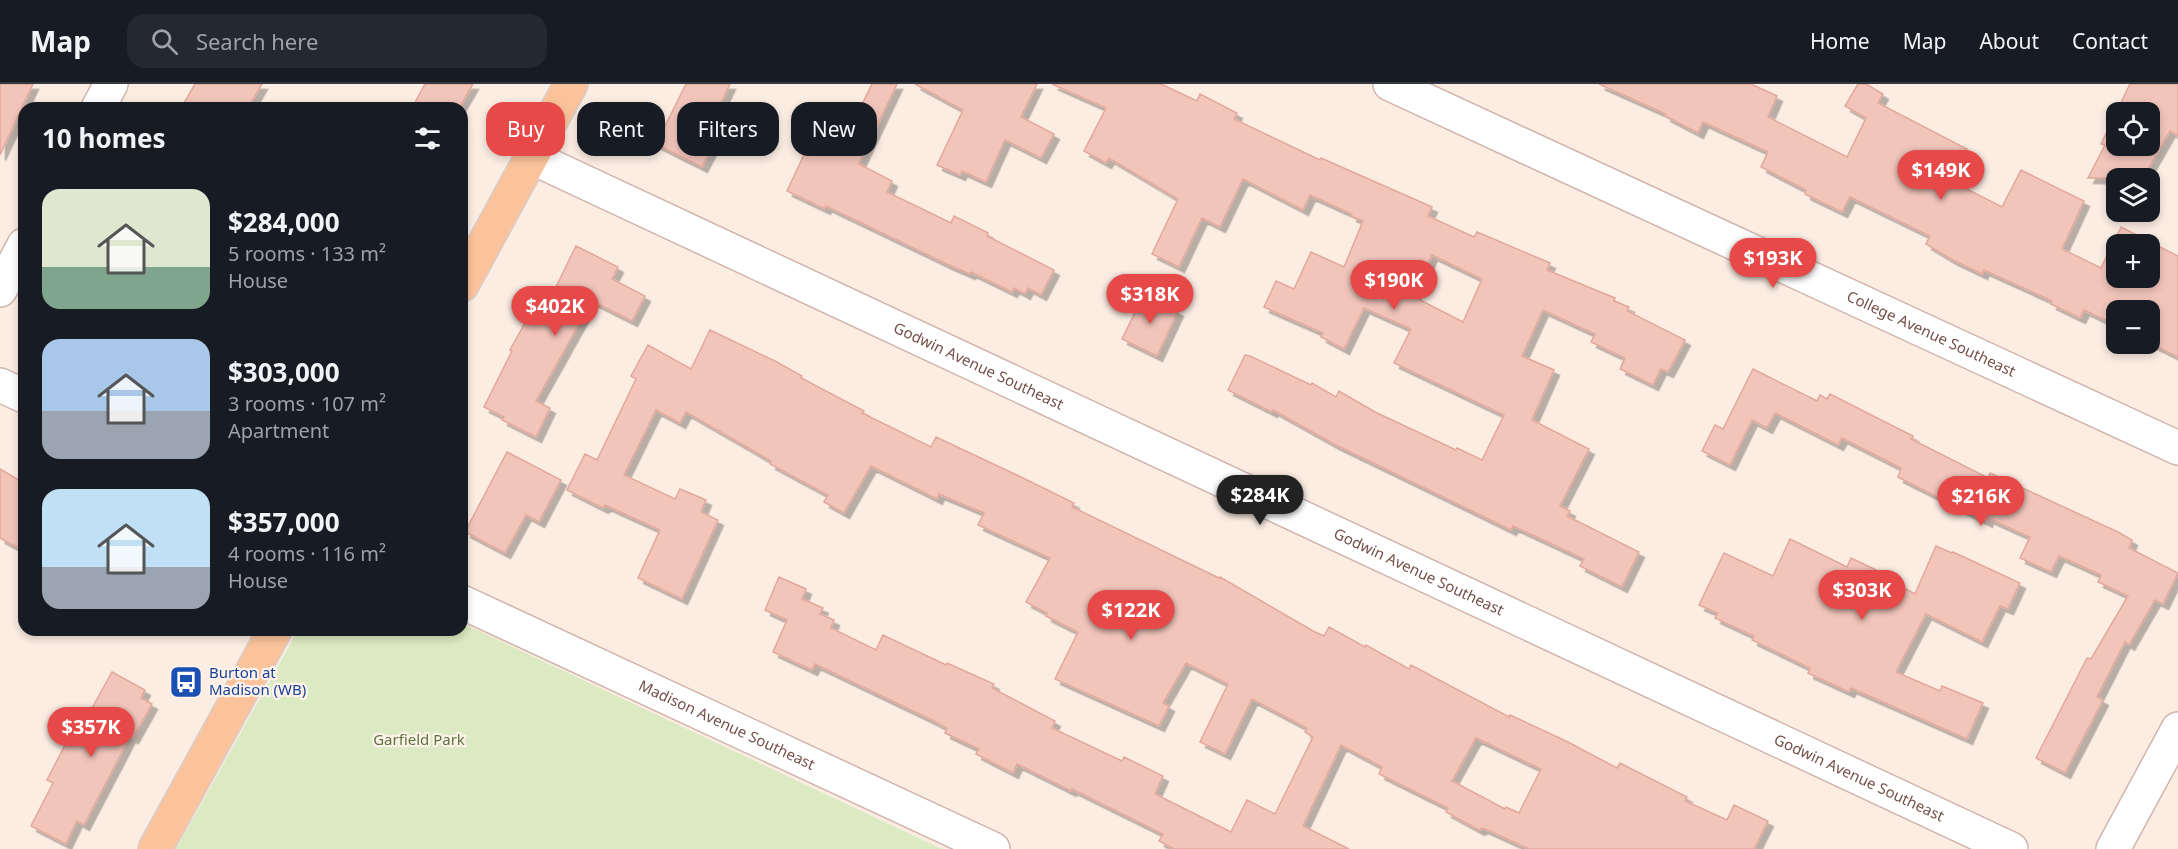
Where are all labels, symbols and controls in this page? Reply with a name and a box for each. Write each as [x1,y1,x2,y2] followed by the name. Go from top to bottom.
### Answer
[127,14,547,68] search box
[30,22,91,60] text: Map
[148,25,181,58] icon: search
[196,26,318,56] text: Search here
[1810,27,1870,55] text: Home
[1903,27,1946,55] text: Map
[1979,27,2039,55] text: About
[2072,27,2148,55] text: Contact
[486,102,565,156] chip: Buy
[577,102,665,156] chip: Rent
[677,102,779,156] chip: Filters
[791,102,877,156] chip: New
[2106,102,2160,354] map controls
[2106,102,2160,156] button: locate
[42,120,166,156] text: 10 homes
[411,122,444,155] icon: filters
[1899,150,1983,201] pin: $149K
[1911,156,1971,183] text: $149K
[2106,168,2160,222] button: layers
[228,204,340,240] text: $284,000
[90,213,162,285] icon: home
[2106,234,2160,288] button: +
[1731,238,1815,289] pin: $193K
[228,240,386,267] text: 5 rooms · 133 m²
[1743,244,1803,271] text: $193K
[1352,260,1436,311] pin: $190K
[1364,266,1424,293] text: $190K
[228,267,288,294] text: House
[1108,274,1192,325] pin: $318K
[1120,280,1180,307] text: $318K
[1844,285,2020,381] street label: College Avenue Southeast
[513,286,597,337] pin: $402K
[525,292,585,319] text: $402K
[2106,300,2160,354] button: −
[891,317,1068,414] street label: Godwin Avenue Southeast
[228,354,340,390] text: $303,000
[90,363,162,435] icon: home
[228,390,386,417] text: 3 rooms · 107 m²
[228,417,329,444] text: Apartment
[1218,475,1302,526] pin: $284K
[1939,476,2023,527] pin: $216K
[1230,481,1290,508] text: $284K
[1951,482,2011,509] text: $216K
[228,504,340,540] text: $357,000
[90,513,162,585] icon: home
[1331,523,1508,620] street label: Godwin Avenue Southeast
[228,540,386,567] text: 4 rooms · 116 m²
[228,567,288,594] text: House
[1820,570,1904,621] pin: $303K
[1832,576,1892,603] text: $303K
[1089,590,1173,641] pin: $122K
[1101,596,1161,623] text: $122K
[209,662,306,699] place label: Burton at Madison (WB)
[168,664,204,700] bus stop icon: Burton at Madison (WB)
[636,675,819,774] street label: Madison Avenue Southeast
[49,707,133,758] pin: $357K
[61,713,121,740] text: $357K
[373,729,465,749] park label: Garfield Park
[1771,729,1948,826] street label: Godwin Avenue Southeast

